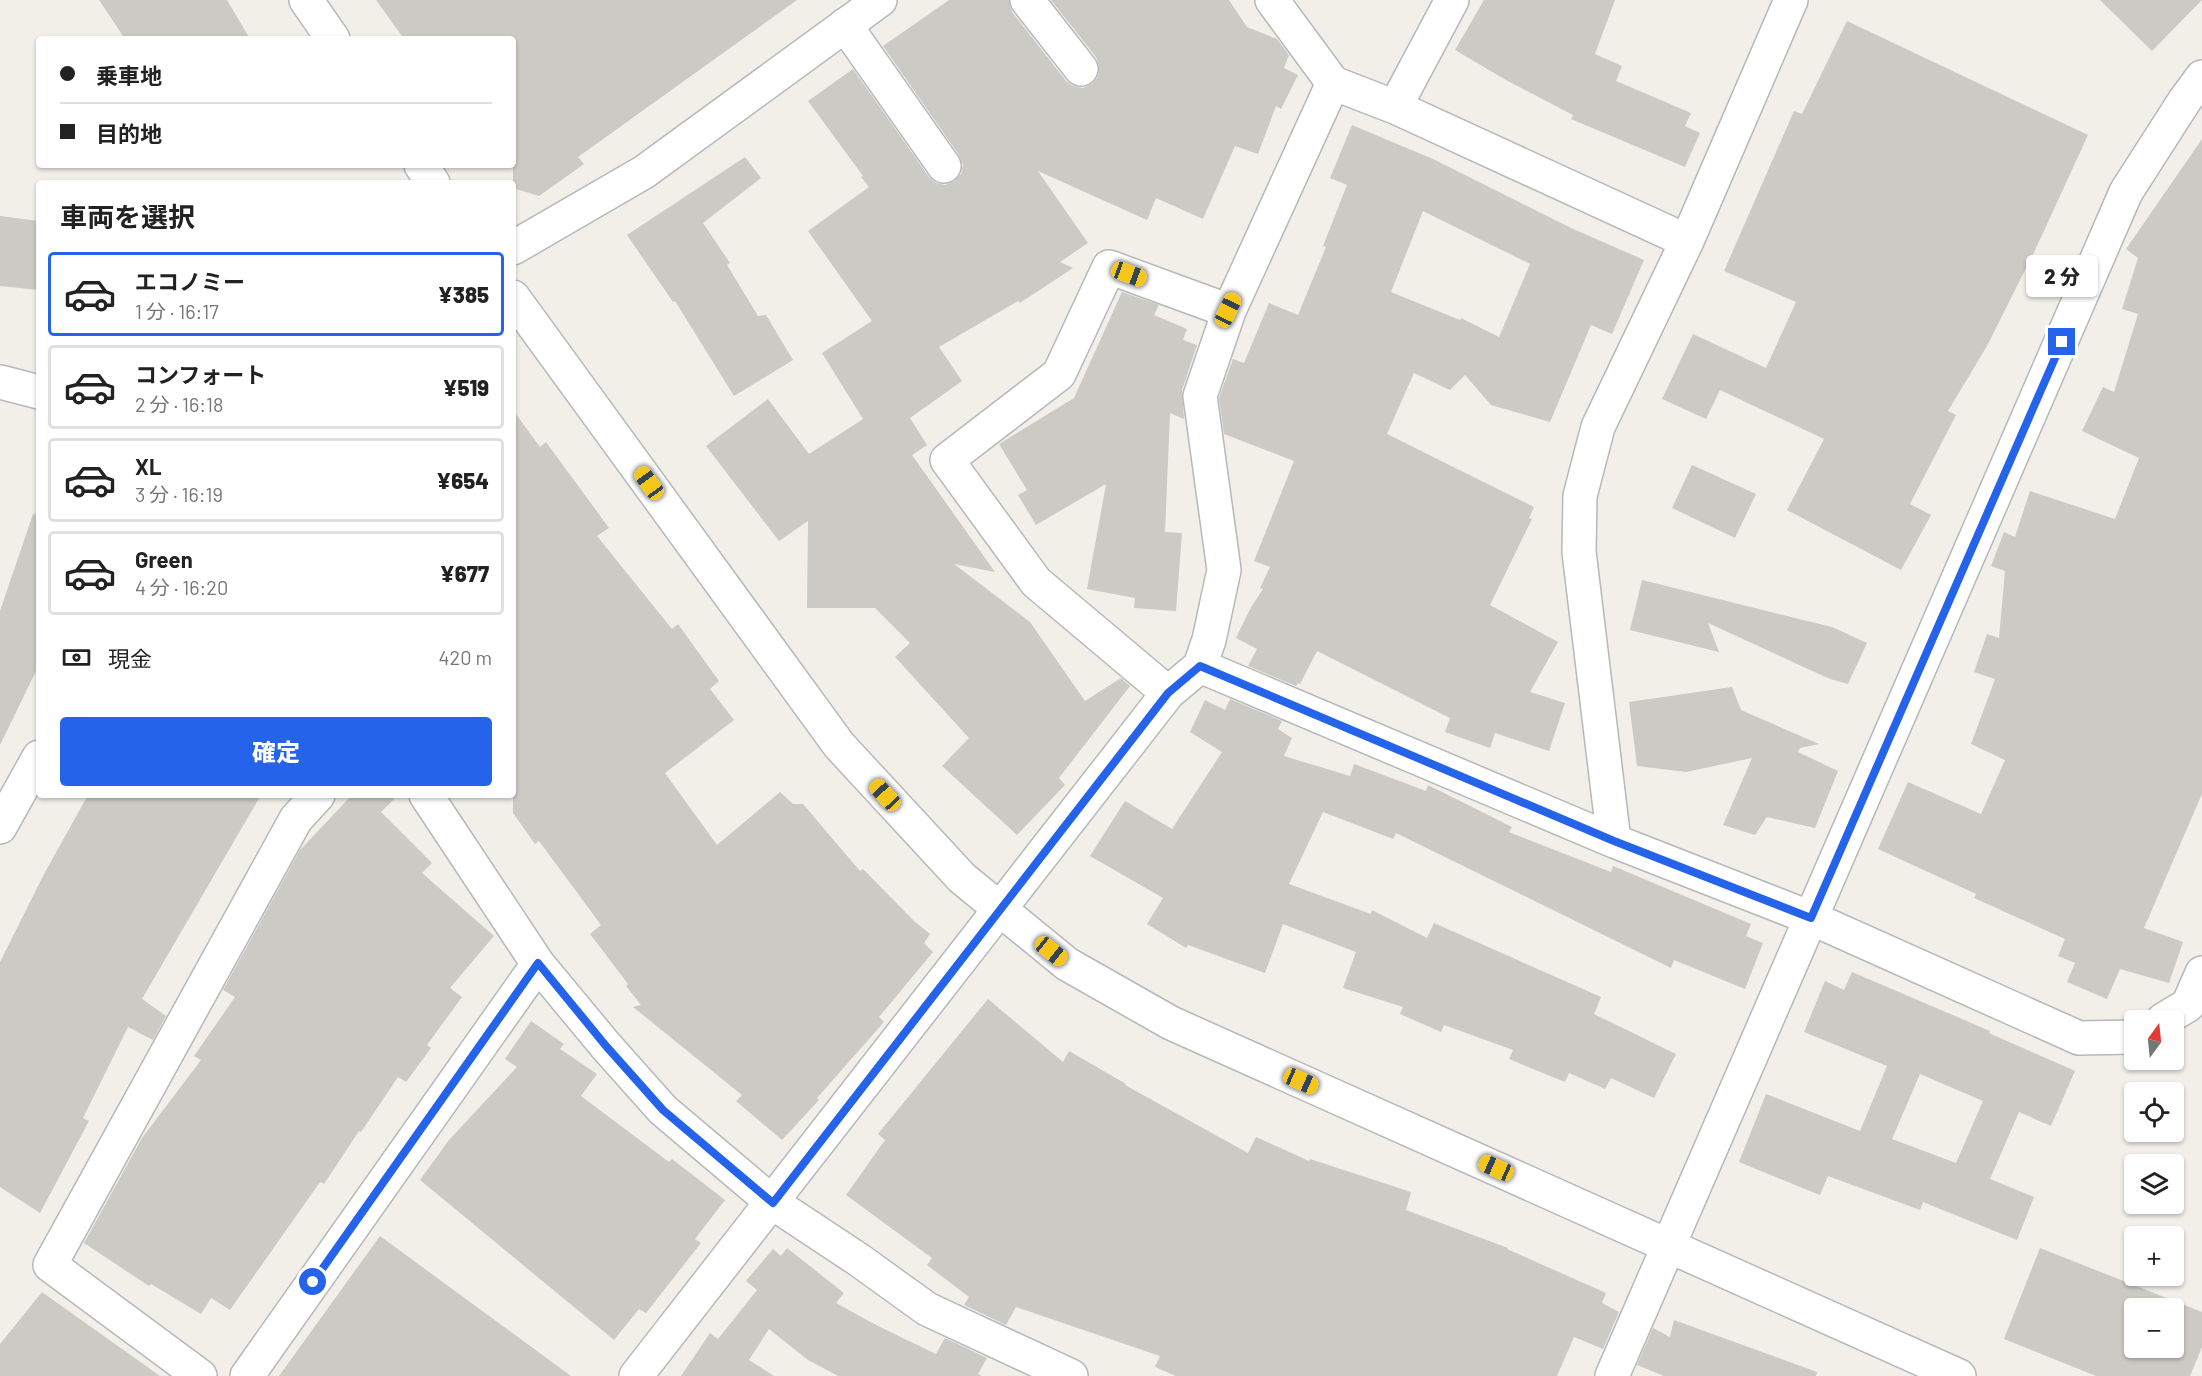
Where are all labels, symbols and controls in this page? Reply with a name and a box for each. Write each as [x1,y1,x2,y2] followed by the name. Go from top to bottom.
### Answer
[96,62,162,88] text: 乗車地
[96,120,162,146] text: 目的地
[60,200,195,232] text: 車両を選択
[2026,255,2098,297] callout: 2 分
[1109,259,1149,289] car
[2044,264,2080,288] text: 2 分
[63,267,117,321] icon: car
[135,268,245,294] text: エコノミー
[438,281,489,307] text: ¥385
[1212,290,1244,330] car
[135,299,219,323] text: 1 分 · 16:17
[2048,328,2075,355] route end
[63,360,117,414] icon: car
[135,361,266,387] text: コンフォート
[442,374,489,400] text: ¥519
[135,392,223,416] text: 2 分 · 16:18
[63,453,117,507] icon: car
[135,453,161,479] text: XL
[631,463,667,503] car
[436,467,489,493] text: ¥654
[135,482,223,506] text: 3 分 · 16:19
[63,546,117,600] icon: car
[135,546,193,572] text: Green
[440,560,489,586] text: ¥677
[135,575,228,599] text: 4 分 · 16:20
[60,641,93,674] icon: cash
[108,645,152,671] text: 現金
[438,645,492,669] text: 420 m
[60,717,492,786] button: 確定
[866,776,904,814] car
[1031,933,1071,969] car
[2124,1010,2184,1070] north arrow
[2124,1010,2184,1358] map controls
[1281,1065,1321,1097] car
[2124,1082,2184,1142] button: locate
[1476,1152,1516,1184] car
[2124,1154,2184,1214] button: layers
[2124,1226,2184,1286] button: +
[299,1268,326,1295] route start
[2124,1298,2184,1358] button: −

